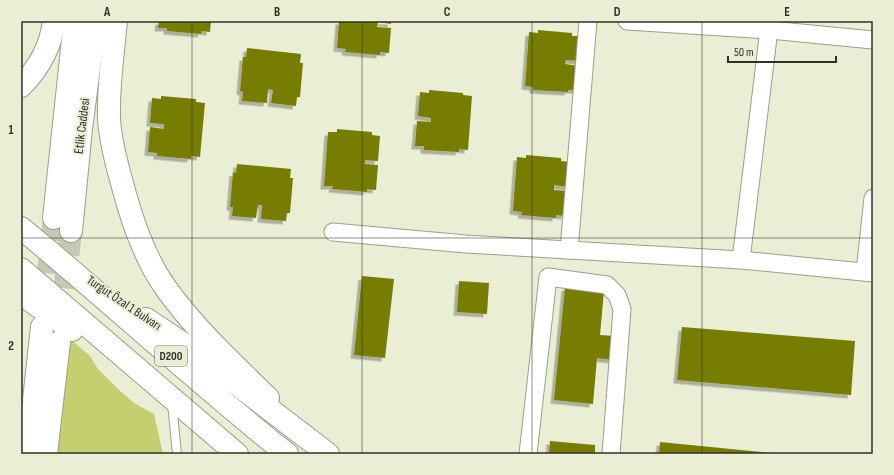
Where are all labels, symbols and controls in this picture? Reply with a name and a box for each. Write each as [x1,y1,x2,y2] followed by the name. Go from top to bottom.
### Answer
[103,4,111,20] text: A
[274,4,280,20] text: B
[444,4,451,20] text: C
[614,4,621,20] text: D
[784,4,790,20] text: E
[728,38,836,64] scale bar
[734,45,754,60] text: 50 m
[71,97,93,155] street label: Etlik Caddesi
[8,122,14,138] text: 1
[84,271,165,334] street label: Turgut Özal 1 Bulvarı
[8,338,14,354] text: 2
[155,346,187,366] road number: D200

